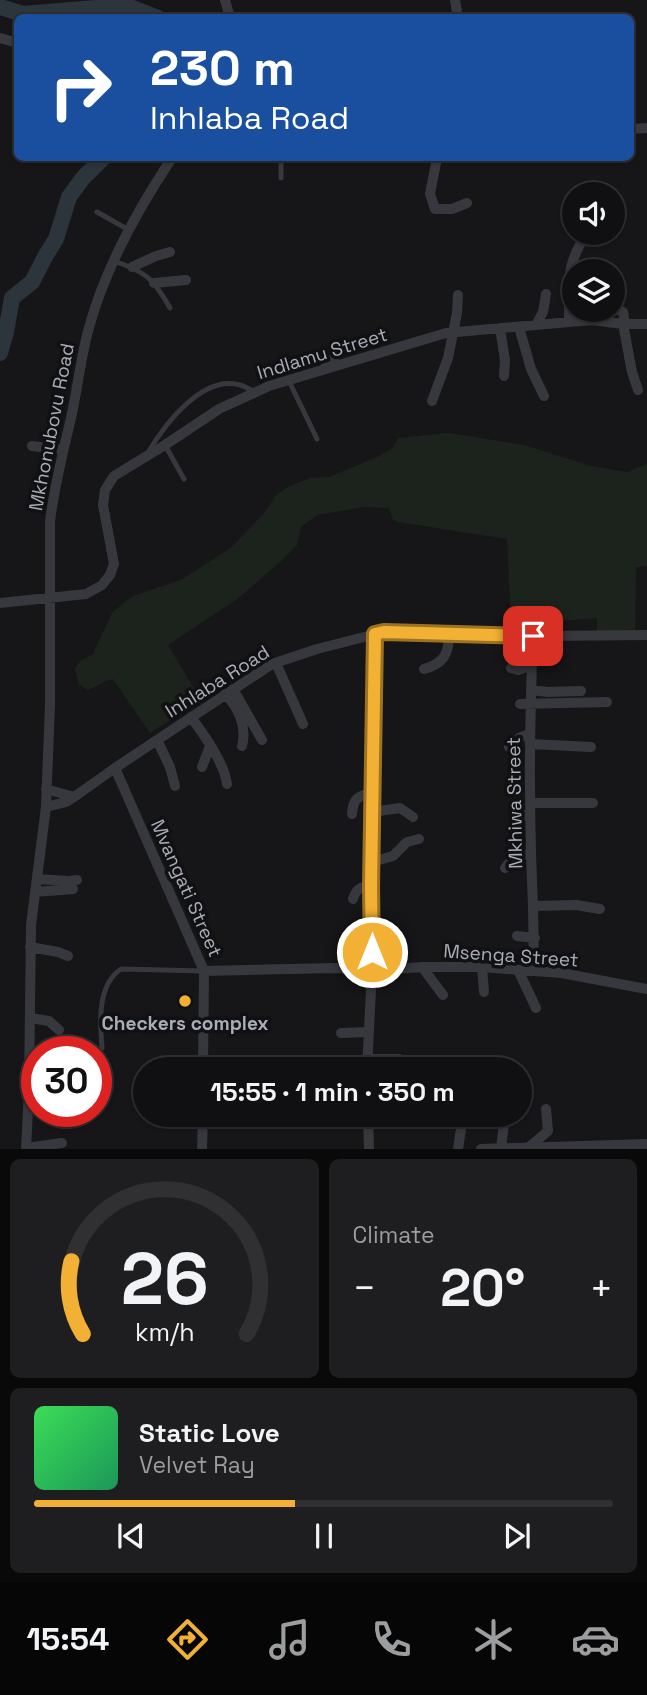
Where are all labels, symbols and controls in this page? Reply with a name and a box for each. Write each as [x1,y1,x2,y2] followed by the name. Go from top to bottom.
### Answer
[150,37,295,99] text: 230 m
[35,42,126,133] icon: right
[150,98,349,138] text: Inhlaba Road
[562,182,625,322] map controls
[562,182,625,245] button: sound
[562,259,625,322] button: layers
[254,322,390,385] street label: Indlamu Street
[23,341,80,513] street label: Mkhonubovu Road
[503,606,563,666] pin
[514,617,552,655] icon: arrive
[161,640,274,723] street label: Inhlaba Road
[501,737,528,869] street label: Mkhiwa Street
[145,816,228,961] street label: Mvangati Street
[335,915,409,989] position arrow
[443,938,579,973] street label: Msenga Street
[177,993,193,1009] marker: Checkers complex
[102,1011,269,1036] place label: Checkers complex
[21,1036,112,1127] speed limit sign: 30
[210,1075,455,1109] text: 15:55 · 1 min · 350 m
[353,1220,435,1250] text: Climate
[120,1233,208,1326] text: 26
[440,1255,525,1321] text: 20°
[353,1264,376,1312] text: −
[589,1264,613,1312] text: +
[134,1316,194,1348] text: km/h
[139,1416,280,1450] text: Static Love
[139,1450,255,1480] text: Velvet Ray
[112,1517,150,1555] icon: previous
[305,1517,343,1555] icon: pause
[498,1517,536,1555] icon: next
[163,1615,212,1664] icon: directions
[265,1615,314,1664] icon: music
[367,1615,416,1664] icon: phone
[469,1615,518,1664] icon: climate
[571,1615,620,1664] icon: car
[27,1619,109,1659] text: 15:54

